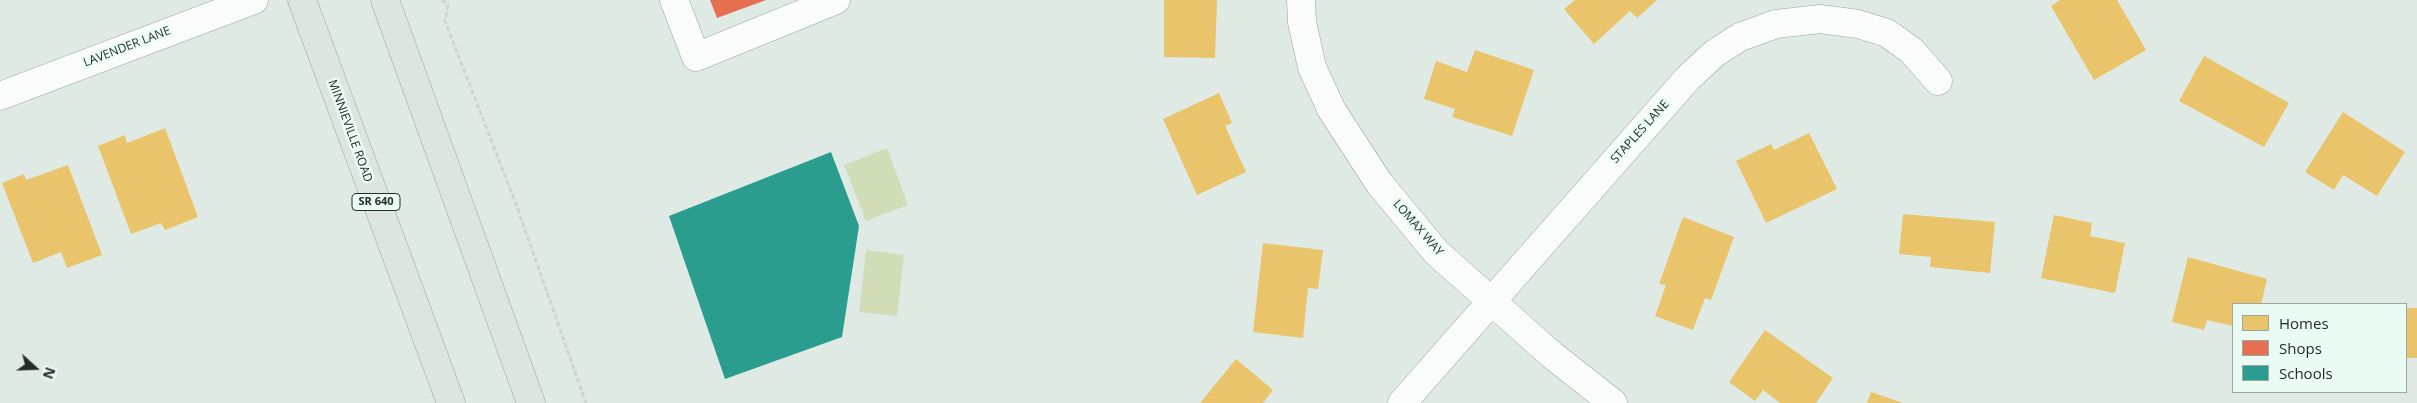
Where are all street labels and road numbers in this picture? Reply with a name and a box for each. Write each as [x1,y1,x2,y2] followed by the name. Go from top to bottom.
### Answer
[81,24,173,70] street label: LAVENDER LANE
[325,78,375,184] street label: MINNIEVILLE ROAD
[1608,97,1672,167] street label: STAPLES LANE
[352,193,400,210] road number: SR 640
[1390,197,1446,259] street label: LOMAX WAY

